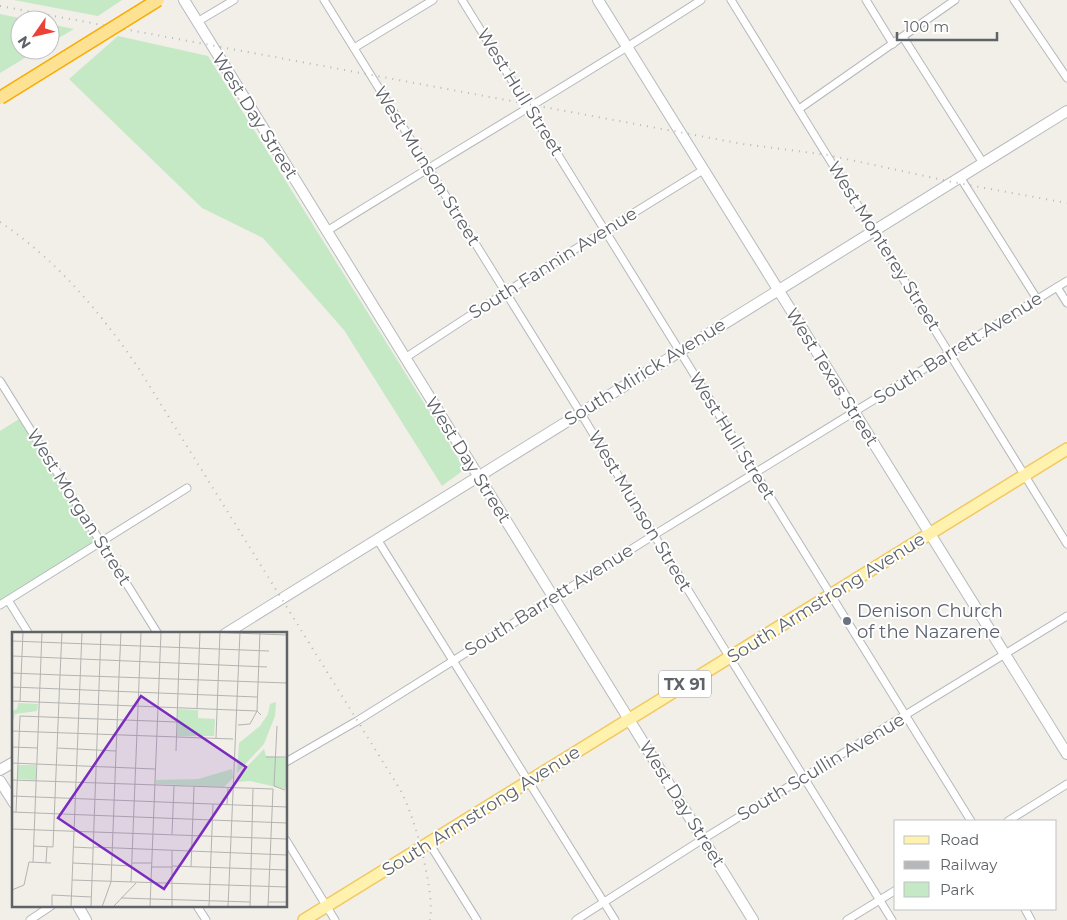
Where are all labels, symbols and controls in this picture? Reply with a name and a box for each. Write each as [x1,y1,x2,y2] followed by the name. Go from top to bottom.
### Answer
[10,10,60,60] north arrow
[897,10,997,42] scale bar
[904,17,949,36] text: 100 m
[472,24,568,160] street label: West Hull Street
[14,33,35,52] text: N
[207,49,303,183] street label: West Day Street
[369,82,485,250] street label: West Munson Street
[823,157,945,335] street label: West Monterey Street
[465,202,641,324] street label: South Fannin Avenue
[870,287,1047,409] street label: South Barrett Avenue
[781,304,883,450] street label: West Texas Street
[560,313,730,431] street label: South Mirick Avenue
[684,368,780,504] street label: West Hull Street
[420,393,516,527] street label: West Day Street
[22,425,136,589] street label: West Morgan Street
[583,427,697,595] street label: West Munson Street
[723,528,929,668] street label: South Armstrong Avenue
[461,539,638,661] street label: South Barrett Avenue
[857,600,1003,643] place label: Denison Church of the Nazarene
[841,615,853,627] marker: Denison Church of the Nazarene
[12,632,288,908] inset map
[659,671,711,698] road number: TX 91
[733,708,909,826] street label: South Scullin Avenue
[634,737,730,871] street label: West Day Street
[378,741,584,881] street label: South Armstrong Avenue
[894,820,1057,910] legend
[940,830,979,849] text: Road
[940,855,998,874] text: Railway
[940,880,974,899] text: Park

